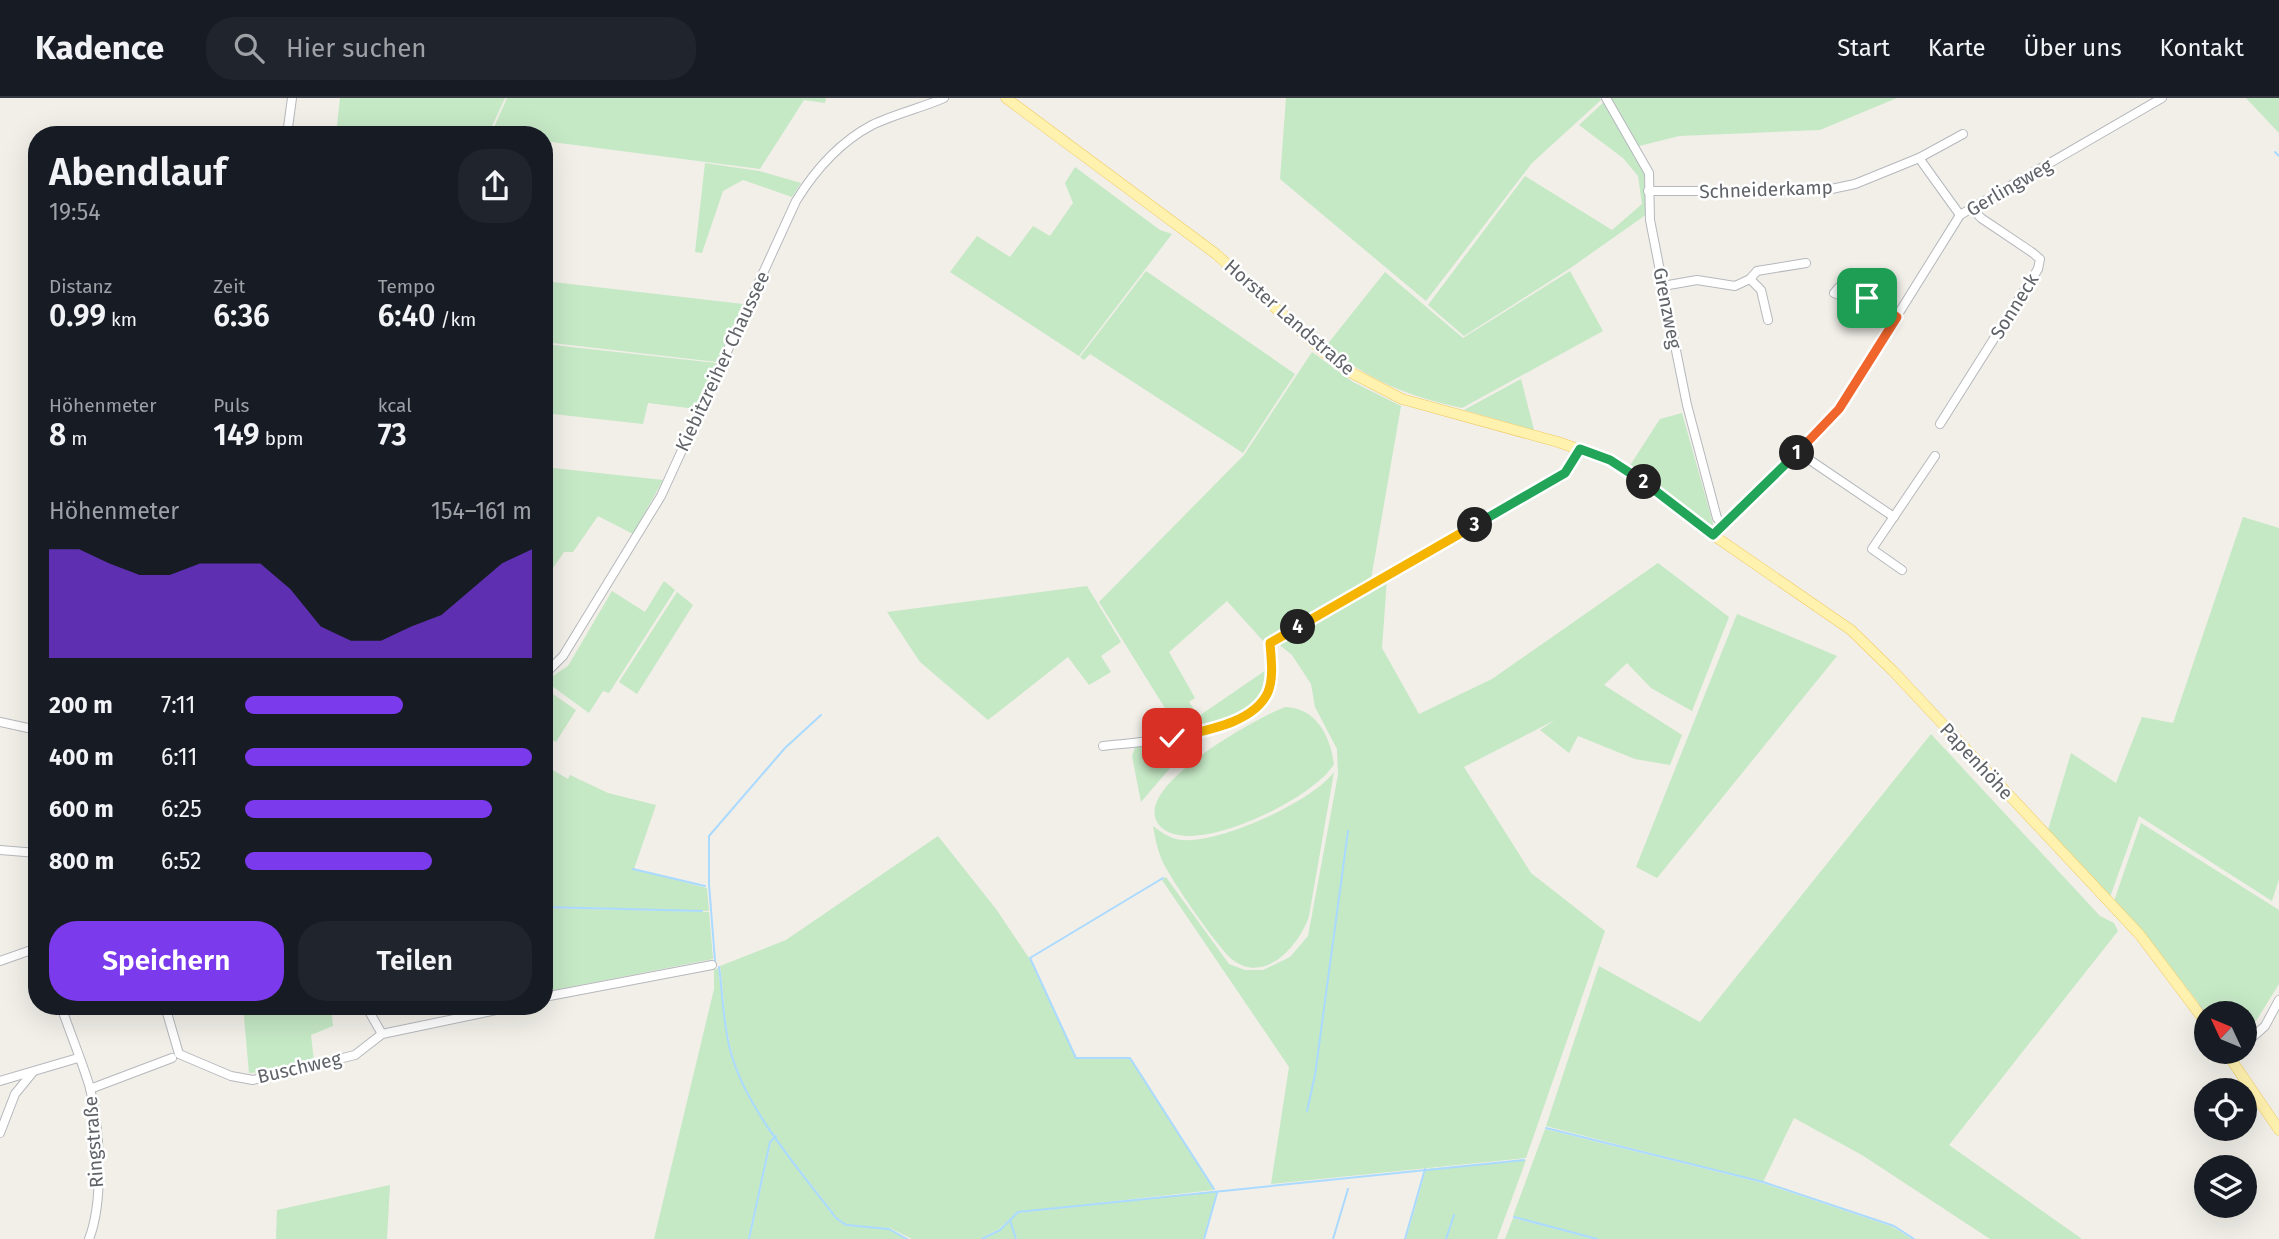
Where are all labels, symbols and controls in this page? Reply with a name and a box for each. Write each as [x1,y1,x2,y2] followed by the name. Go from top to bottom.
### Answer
[206,17,696,80] search box
[35,28,164,68] text: Kadence
[230,29,268,67] icon: search
[286,33,427,64] text: Hier suchen
[1837,34,1890,62] text: Start
[1928,34,1986,62] text: Karte
[2024,34,2122,62] text: Über uns
[2160,34,2244,62] text: Kontakt
[49,149,227,195] text: Abendlauf
[458,149,532,223] button: share
[1962,154,2056,221] street label: Gerlingweg
[1699,176,1833,203] street label: Schneiderkamp
[49,198,100,226] text: 19:54
[1220,254,1360,380] street label: Horster Landstraße
[1648,265,1687,351] street label: Grenzweg
[671,267,774,455] street label: Kiebitzreiher Chaussee
[1837,268,1897,328] pin
[1985,269,2044,343] street label: Sonneck
[49,275,112,298] text: Distanz
[213,275,245,298] text: Zeit
[378,275,435,298] text: Tempo
[1848,279,1886,317] icon: arrive
[49,298,106,334] text: 0.99
[213,298,270,334] text: 6:36
[378,298,435,334] text: 6:40
[106,308,137,331] text: km
[435,308,476,331] text: /km
[49,394,157,417] text: Höhenmeter
[213,394,249,417] text: Puls
[378,394,412,417] text: kcal
[49,417,66,453] text: 8
[213,417,260,453] text: 149
[378,417,407,453] text: 73
[66,427,88,450] text: m
[260,427,304,450] text: bpm
[1780,436,1814,470] pin: 1
[1792,441,1801,464] text: 1
[1626,464,1662,500] pin: 2
[1639,470,1648,493] text: 2
[49,497,179,525] text: Höhenmeter
[431,497,532,525] text: 154–161 m
[1458,508,1492,542] pin: 3
[1470,513,1479,536] text: 3
[1280,610,1316,644] pin: 4
[1292,615,1303,638] text: 4
[49,691,113,719] text: 200 m
[161,691,195,719] text: 7:11
[1142,708,1202,768] pin
[1935,718,2018,805] street label: Papenhöhe
[1153,719,1191,757] icon: check
[49,743,114,771] text: 400 m
[161,743,197,771] text: 6:11
[49,795,114,823] text: 600 m
[161,795,202,823] text: 6:25
[49,847,114,875] text: 800 m
[161,847,202,875] text: 6:52
[49,921,284,1001] button: Speichern
[298,921,532,1001] button: Teilen
[2194,1001,2258,1064] north arrow
[2194,1001,2257,1218] map controls
[255,1047,343,1088] street label: Buschweg
[2194,1078,2257,1141] button: locate
[79,1095,108,1189] street label: Ringstraße
[2194,1155,2257,1218] button: layers

